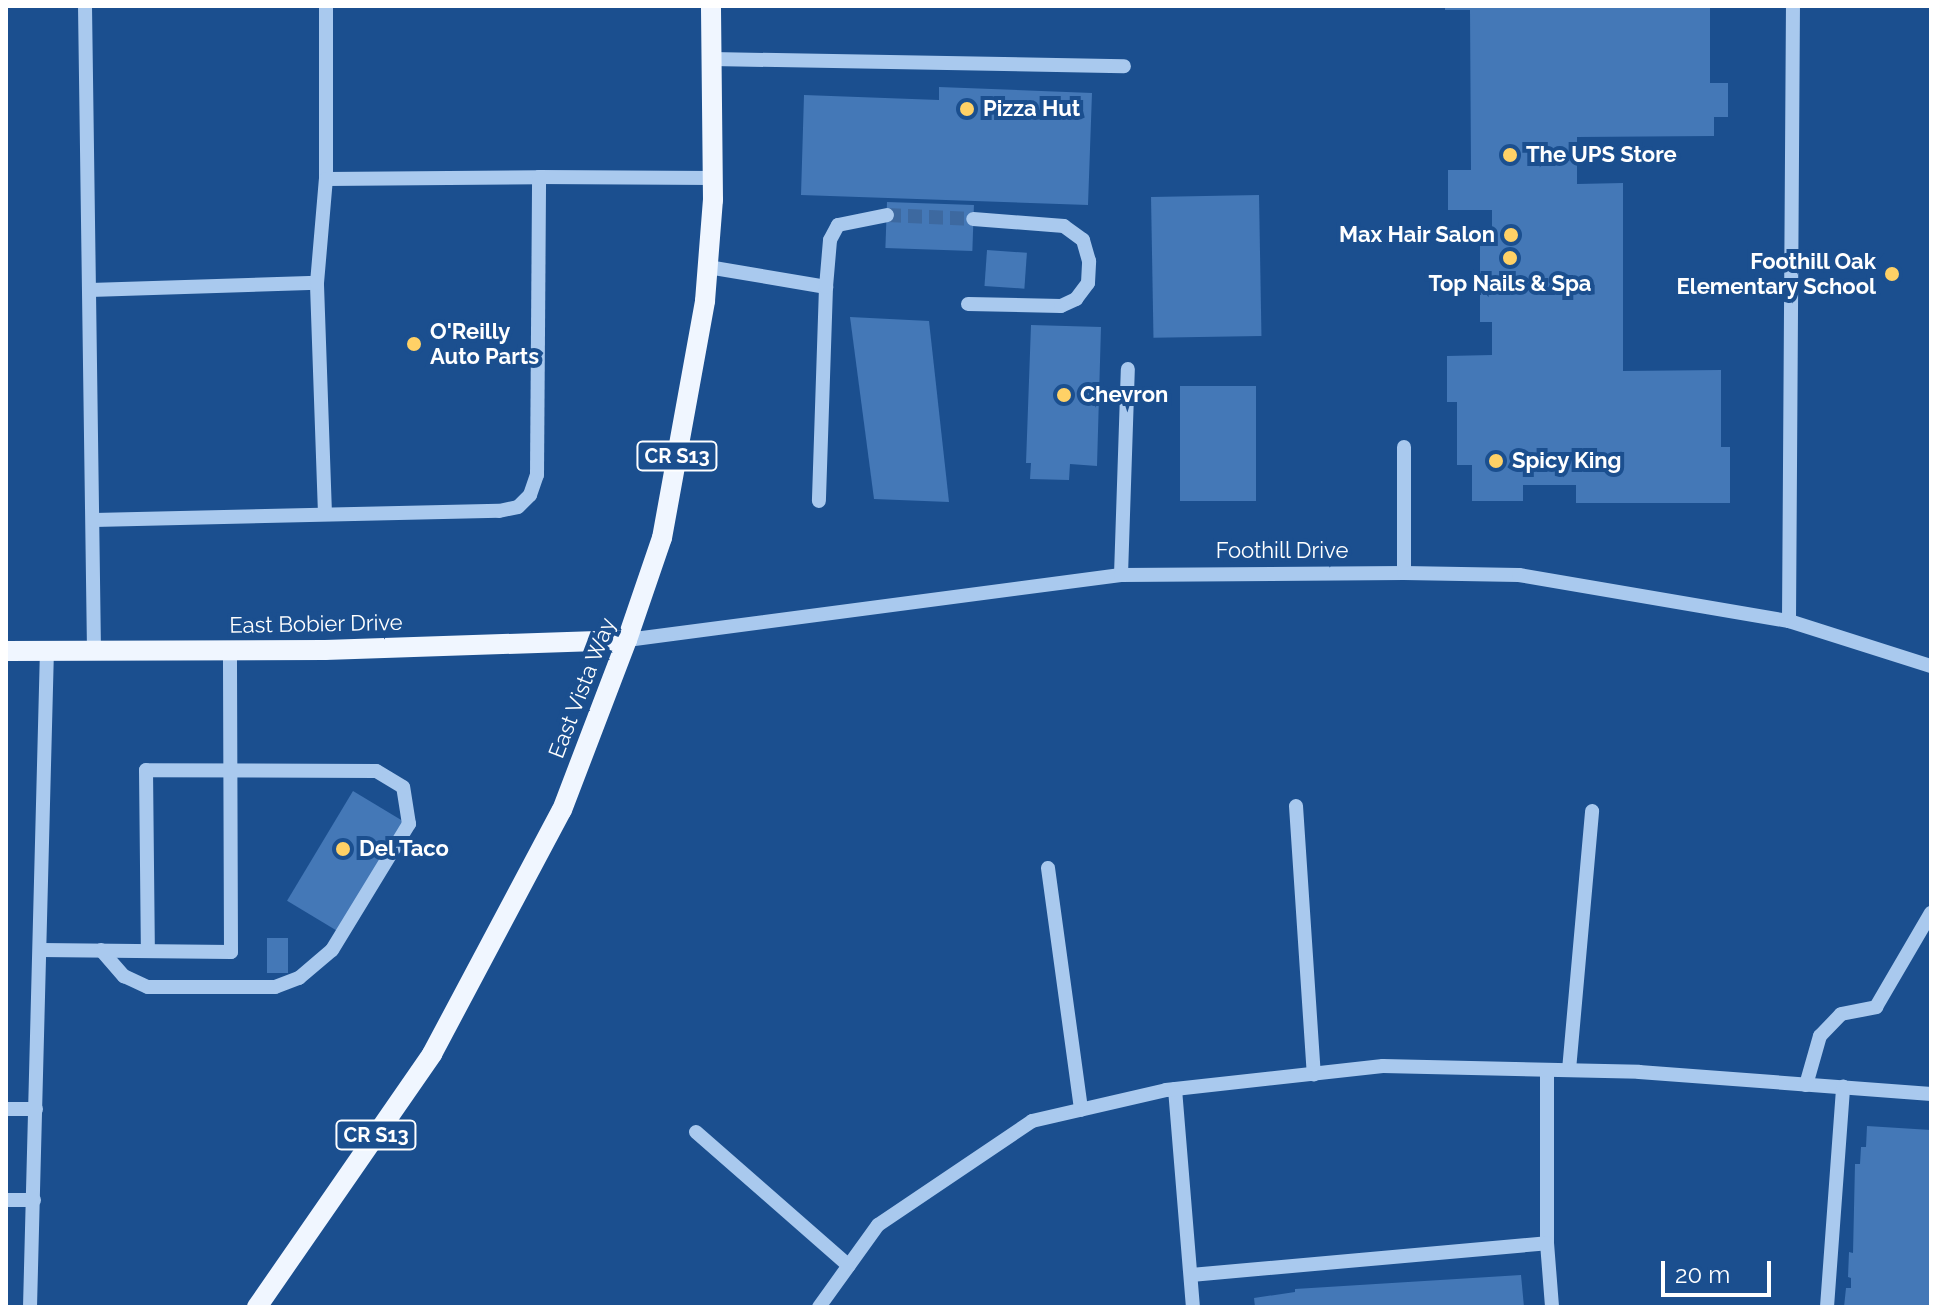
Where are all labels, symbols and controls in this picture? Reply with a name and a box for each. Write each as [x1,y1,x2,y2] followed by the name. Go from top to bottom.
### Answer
[983,96,1080,122] place label: Pizza Hut
[958,100,976,118] marker: Pizza Hut
[1526,142,1677,168] place label: The UPS Store
[1501,146,1519,164] marker: The UPS Store
[1339,222,1495,248] place label: Max Hair Salon
[1502,226,1520,244] marker: Max Hair Salon
[1676,248,1876,300] place label: Foothill Oak Elementary School
[1501,249,1519,267] marker: Top Nails & Spa
[1883,265,1901,283] marker: Foothill Oak Elementary School
[1429,271,1591,297] place label: Top Nails & Spa
[430,318,539,370] place label: O'Reilly Auto Parts
[405,335,423,353] marker: O'Reilly Auto Parts
[1080,382,1168,408] place label: Chevron
[1055,386,1073,404] marker: Chevron
[635,440,719,472] road number: CR S13
[1512,448,1622,474] place label: Spicy King
[1487,452,1505,470] marker: Spicy King
[1215,538,1349,564] street label: Foothill Drive
[229,609,403,639] street label: East Bobier Drive
[543,613,621,763] street label: East Vista Way
[359,836,450,862] place label: Del Taco
[334,840,352,858] marker: Del Taco
[334,1119,418,1151] road number: CR S13
[1665,1245,1775,1295] scale bar
[1675,1260,1730,1289] text: 20 m

